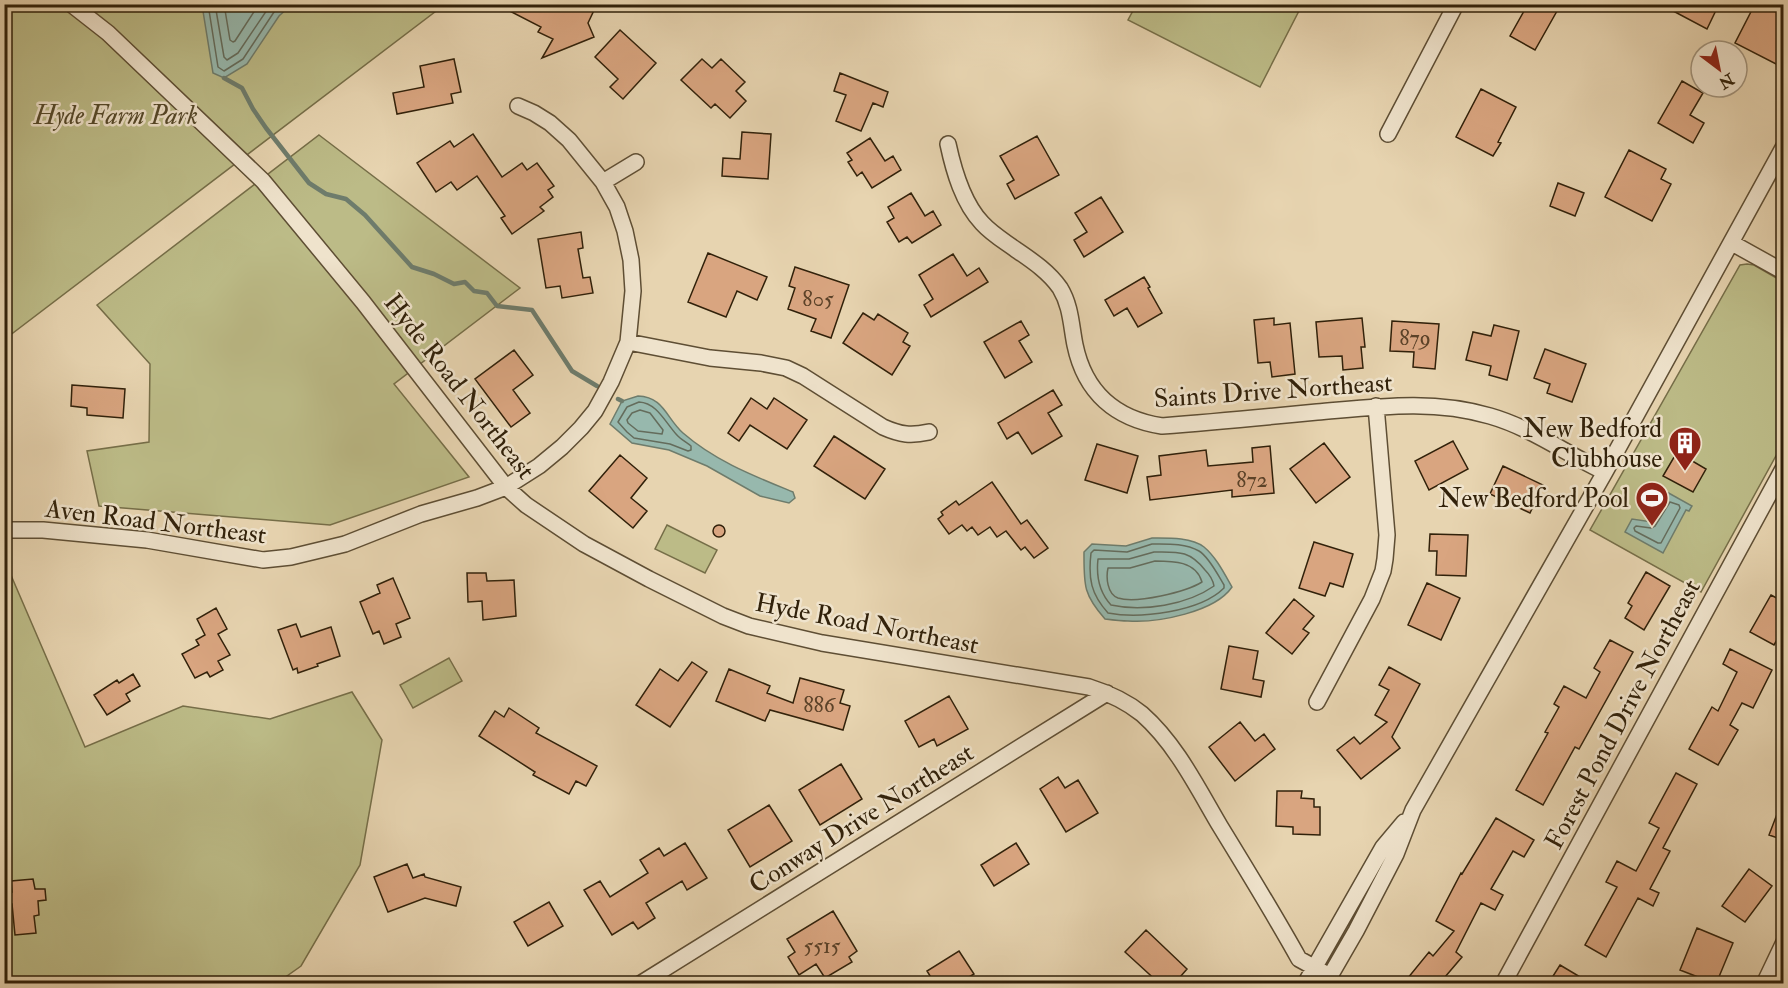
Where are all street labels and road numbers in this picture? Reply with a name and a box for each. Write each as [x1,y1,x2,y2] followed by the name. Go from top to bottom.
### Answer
[377,287,542,486] street label: Hyde Road Northeast
[1153,367,1393,415] street label: Saints Drive Northeast
[43,492,268,551] street label: Aven Road Northeast
[1538,574,1708,855] street label: Forest Pond Drive Northeast
[752,587,981,661] street label: Hyde Road Northeast
[743,737,980,901] street label: Conway Drive Northeast

